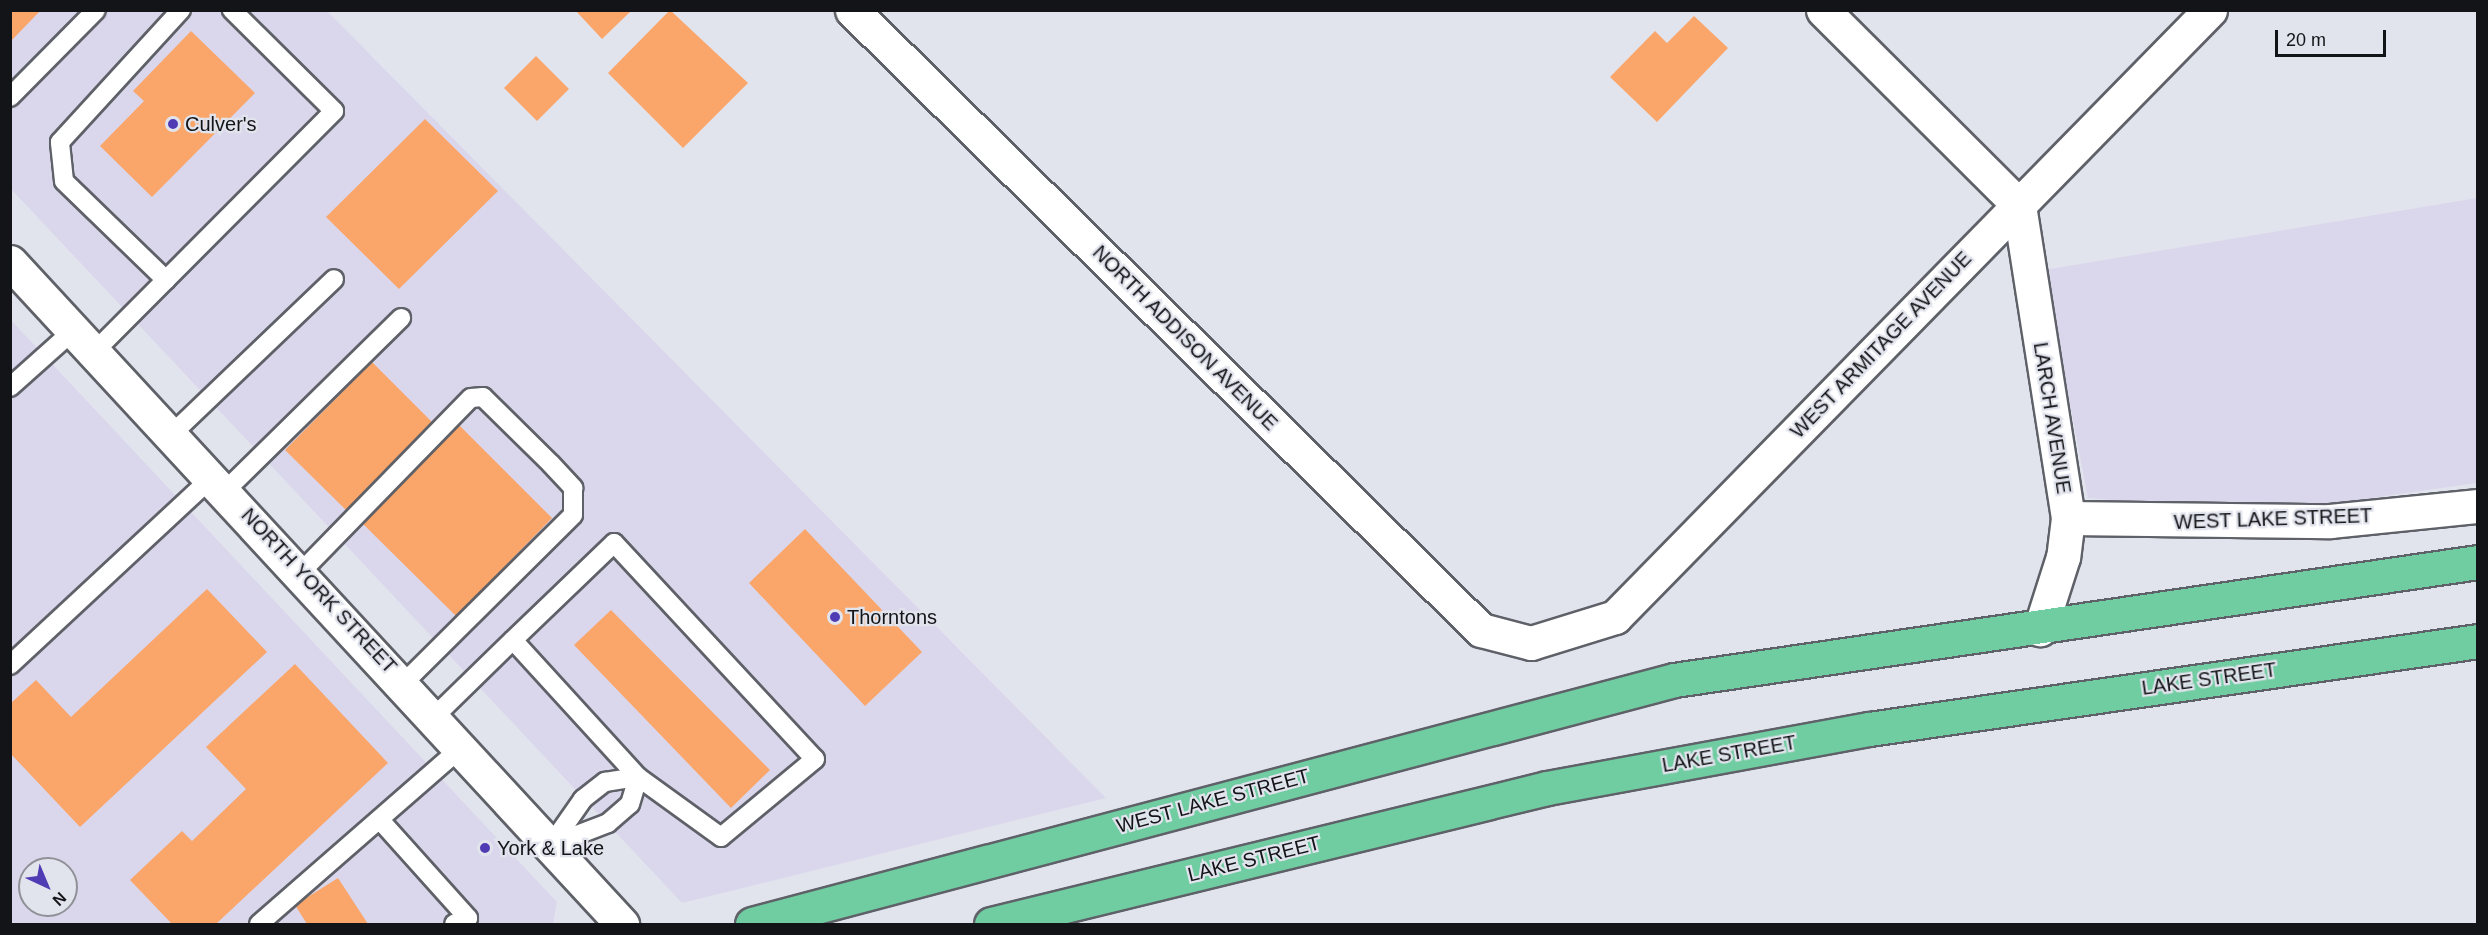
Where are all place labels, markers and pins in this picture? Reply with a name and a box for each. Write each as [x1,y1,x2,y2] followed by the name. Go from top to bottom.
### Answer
[185,112,257,136] place label: Culver's
[166,117,180,131] marker: Culver's
[847,605,937,629] place label: Thorntons
[828,610,842,624] marker: Thorntons
[497,836,604,860] place label: York & Lake
[478,841,492,855] marker: York & Lake

